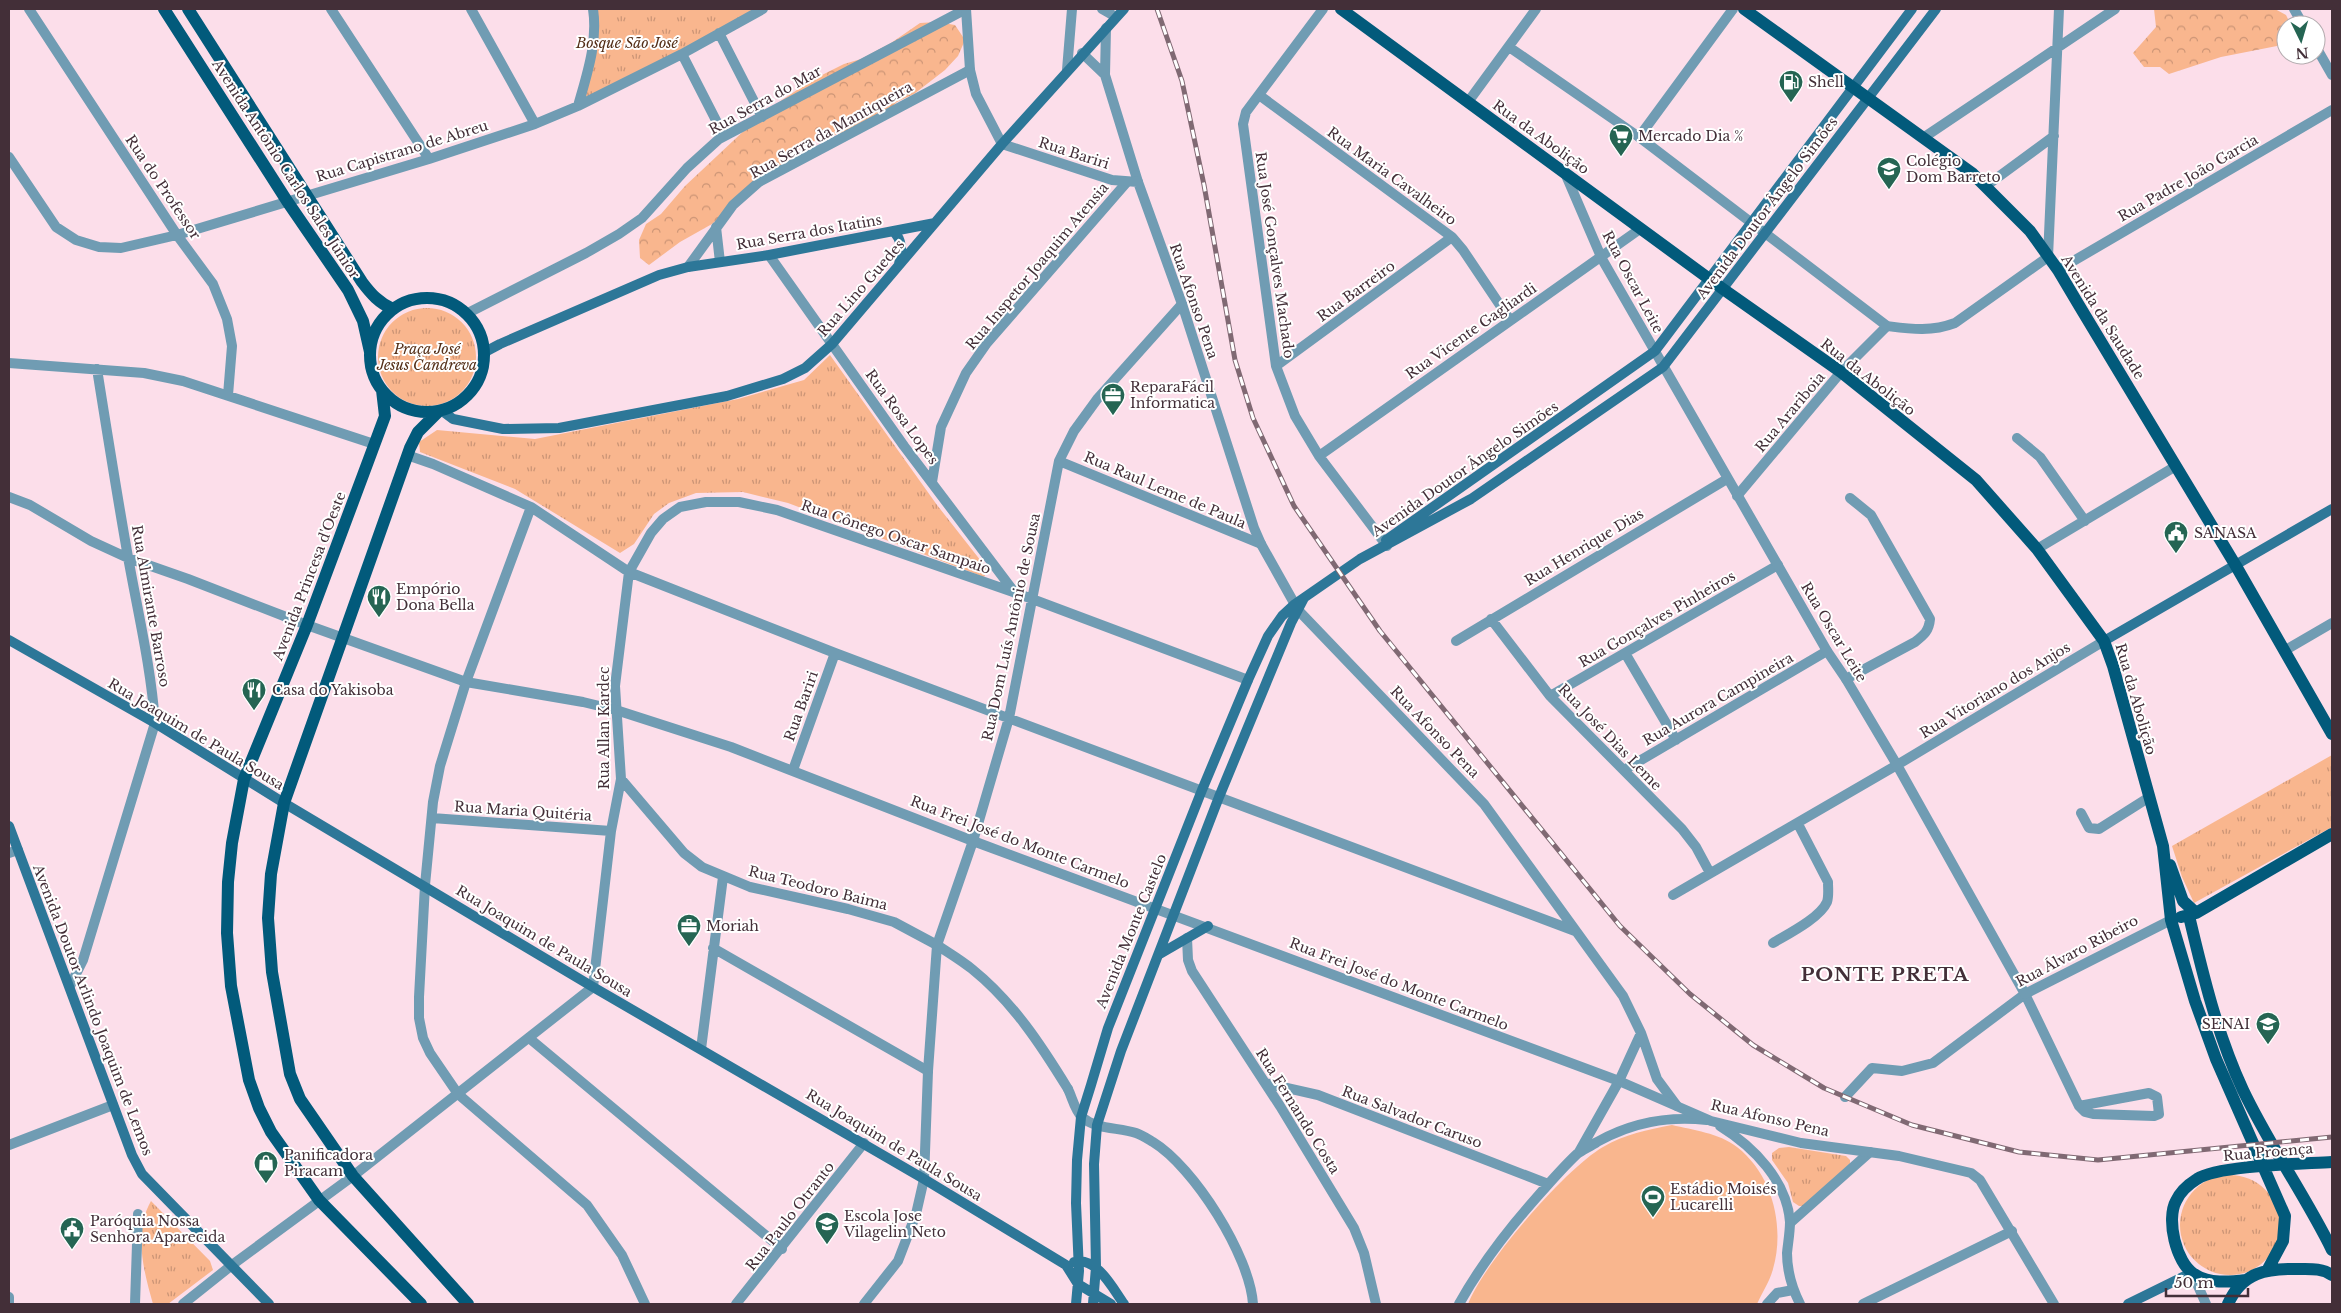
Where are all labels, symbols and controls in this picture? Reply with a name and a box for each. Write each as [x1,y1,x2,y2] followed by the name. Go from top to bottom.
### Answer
[2276,15,2326,65] north arrow
[575,34,680,52] park label: Bosque São José
[2295,43,2309,62] text: N
[208,55,364,282] street label: Avenida Antônio Carlos Sales Júnior
[705,61,825,139] street label: Rua Serra do Mar
[1778,69,1804,103] fuel station icon: Shell
[1808,73,1844,91] place label: Shell
[746,78,916,182] street label: Rua Serra da Mantiqueira
[1489,96,1593,178] street label: Rua da Abolição
[1691,113,1842,304] street label: Avenida Doutor Ângelo Simões
[314,116,491,186] street label: Rua Capistrano de Abreu
[1324,123,1460,229] street label: Rua Maria Cavalheiro
[1608,123,1634,157] supermarket icon: Mercado Dia %
[1638,127,1744,145] place label: Mercado Dia %
[2115,130,2262,226] street label: Rua Padre João Garcia
[121,131,205,243] street label: Rua do Professor
[1036,133,1112,173] street label: Rua Bariri
[1252,150,1298,360] street label: Rua José Gonçalves Machado
[1906,152,2001,186] place label: Colégio Dom Barreto
[1876,156,1902,190] school or university icon: Colégio Dom Barreto
[962,179,1112,353] street label: Rua Inspetor Joaquim Atensia
[735,210,883,254] street label: Rua Serra dos Itatins
[1598,228,1668,336] street label: Rua Oscar Leite
[814,236,908,340] street label: Rua Lino Guedes
[1166,241,1222,361] street label: Rua Afonso Pena
[2057,250,2149,383] street label: Avenida da Saudade
[1313,257,1399,325] street label: Rua Barreiro
[1402,279,1540,383] street label: Rua Vicente Gagliardi
[1817,334,1919,420] street label: Rua da Abolição
[376,340,477,374] park label: Praça José Jesus Candreva
[861,366,943,468] street label: Rua Rosa Lopes
[1751,368,1829,456] street label: Rua Arariboia
[1130,378,1215,412] place label: ReparaFácil Informatica
[1100,382,1126,416] office icon: ReparaFácil Informatica
[1367,397,1562,541] street label: Avenida Doutor Ângelo Simões
[1081,448,1249,532] street label: Rua Raul Leme de Paula
[268,489,350,664] street label: Avenida Princesa d'Oeste
[799,496,993,578] street label: Rua Cônego Oscar Sampaio
[1521,504,1647,590] street label: Rua Henrique Dias
[978,511,1044,743] street label: Rua Dom Luís Antônio de Sousa
[2163,520,2189,554] public building icon: SANASA
[128,523,174,689] street label: Rua Almirante Barroso
[2194,524,2257,542] place label: SANASA
[1575,567,1739,671] street label: Rua Gonçalves Pinheiros
[1797,579,1871,685] street label: Rua Oscar Leite
[396,580,475,614] place label: Empório Dona Bella
[366,584,392,618] restaurant icon: Empório Dona Bella
[1917,638,2073,742] street label: Rua Vitoriano dos Anjos
[2111,641,2161,757] street label: Rua da Abolição
[1640,648,1797,749] street label: Rua Aurora Campineira
[595,666,613,789] street label: Rua Allan Kardec
[780,668,822,744] street label: Rua Bariri
[105,674,288,794] street label: Rua Joaquim de Paula Sousa
[241,677,267,711] restaurant icon: Casa do Yakisoba
[1554,680,1666,794] street label: Rua José Dias Leme
[272,681,394,699] place label: Casa do Yakisoba
[1387,682,1484,782] street label: Rua Afonso Pena
[908,792,1132,892] street label: Rua Frei José do Monte Carmelo
[454,797,593,825] street label: Rua Maria Quitéria
[1091,851,1170,1012] street label: Avenida Monte Castelo
[29,861,157,1158] street label: Avenida Doutor Arlindo Joaquim de Lemos
[747,862,890,914] street label: Rua Teodoro Baima
[453,881,636,1001] street label: Rua Joaquim de Paula Sousa
[2013,911,2141,991] street label: Rua Álvaro Ribeiro
[676,913,702,947] office icon: Moriah
[706,917,759,935] place label: Moriah
[1287,934,1511,1034] street label: Rua Frei José do Monte Carmelo
[1801,963,1969,986] district label: PONTE PRETA
[2255,1011,2281,1045] school or university icon: SENAI
[2202,1015,2250,1033] place label: SENAI
[1252,1045,1344,1177] street label: Rua Fernando Costa
[1339,1082,1485,1152] street label: Rua Salvador Caruso
[803,1085,986,1205] street label: Rua Joaquim de Paula Sousa
[1709,1096,1831,1140] street label: Rua Afonso Pena
[2222,1139,2314,1165] street label: Rua Proença
[284,1146,373,1180] place label: Panificadora Piracam
[253,1150,279,1184] shop icon: Panificadora Piracam
[742,1158,838,1274] street label: Rua Paulo Otranto
[1670,1180,1777,1214] place label: Estádio Moisés Lucarelli
[1640,1184,1666,1218] sports icon: Estádio Moisés Lucarelli
[843,1207,946,1241] place label: Escola Jose Vilagelin Neto
[814,1211,840,1245] school or university icon: Escola Jose Vilagelin Neto
[90,1212,226,1246] place label: Paróquia Nossa Senhora Aparecida
[59,1216,85,1250] public building icon: Paróquia Nossa Senhora Aparecida
[2166,1266,2248,1298] scale bar
[2174,1273,2214,1292] text: 50 m

